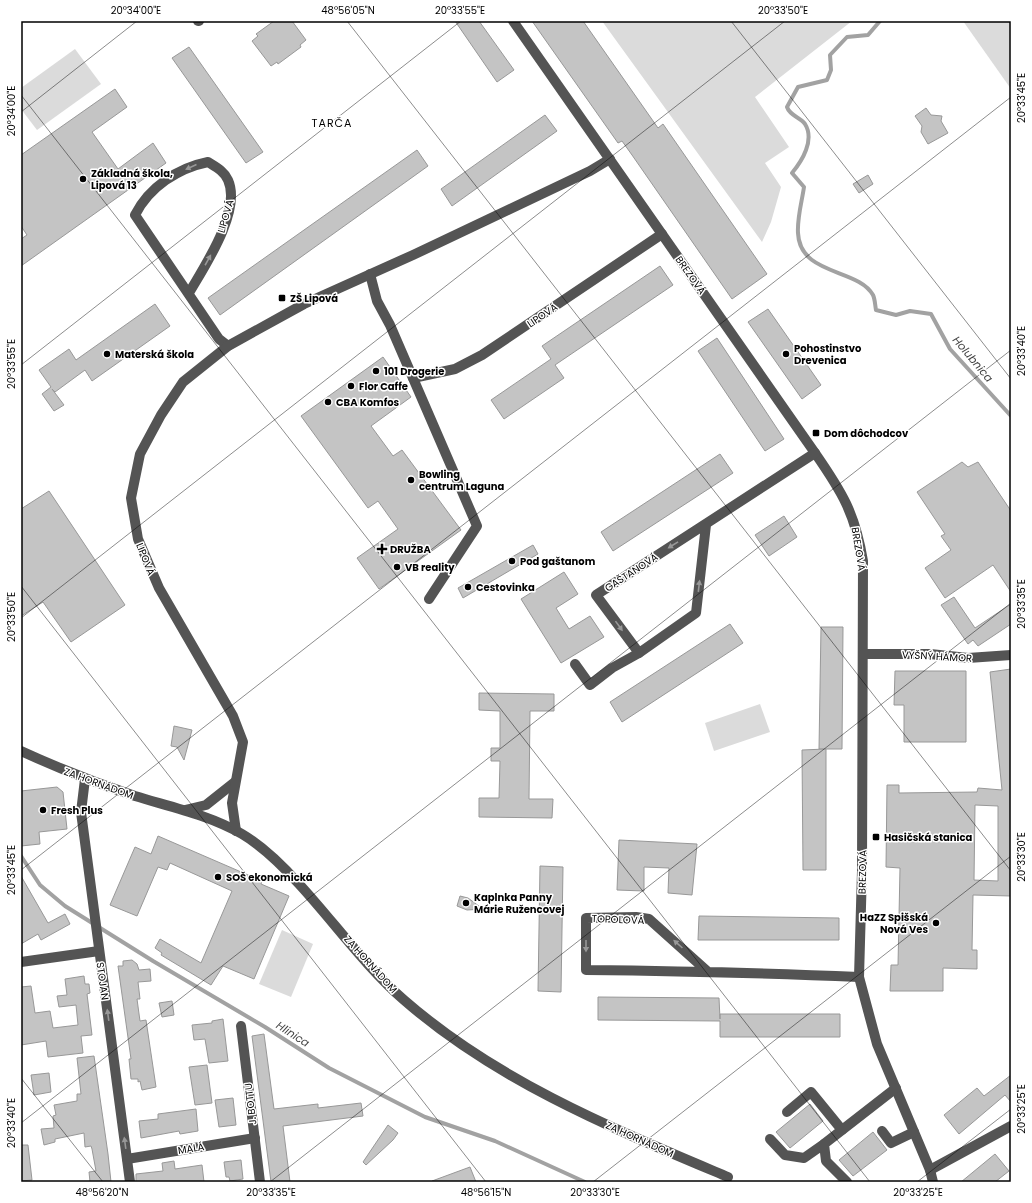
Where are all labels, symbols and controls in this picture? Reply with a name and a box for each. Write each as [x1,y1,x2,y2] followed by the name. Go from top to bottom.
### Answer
[111,3,161,18] text: 20°34'00"E
[321,3,375,18] text: 48°56'05"N
[435,3,485,18] text: 20°33'55"E
[758,3,808,18] text: 20°33'50"E
[1014,73,1029,123] text: 20°33'45"E
[4,86,19,136] text: 20°34'00"E
[312,115,352,131] district label: TARČA
[186,164,197,170] one-way arrow
[91,166,173,193] place label: Základná škola, Lipová 13
[78,174,88,184] marker: Základná škola, Lipová 13
[214,198,237,235] street label: LIPOVÁ
[672,253,710,298] street label: BREZOVÁ
[205,254,212,265] one-way arrow
[290,291,338,306] place label: ZŠ Lipová
[277,293,287,303] marker: ZŠ Lipová
[524,300,561,331] street label: LIPOVÁ
[1014,326,1029,376] text: 20°33'40"E
[949,333,997,386] water label: Holubnica
[4,339,19,389] text: 20°33'55"E
[794,341,862,368] place label: Pohostinstvo Drevenica
[115,347,194,362] place label: Materská škola
[102,349,112,359] marker: Materská škola
[781,349,791,359] marker: Pohostinstvo Drevenica
[384,364,444,379] place label: 101 Drogerie
[371,366,381,376] marker: 101 Drogerie
[359,379,408,394] place label: Flor Caffe
[346,381,356,391] marker: Flor Caffe
[336,395,400,410] place label: CBA Komfos
[323,397,333,407] marker: CBA Komfos
[824,426,909,441] place label: Dom dôchodcov
[811,428,821,438] marker: Dom dôchodcov
[419,467,505,494] place label: Bowling centrum Laguna
[406,475,416,485] marker: Bowling centrum Laguna
[848,526,869,572] street label: BREZOVÁ
[132,541,159,578] street label: LIPOVÁ
[668,541,678,549] one-way arrow
[390,542,431,557] place label: DRUŽBA
[377,544,387,554] marker: DRUŽBA
[602,549,661,595] street label: GAŠTANOVÁ
[520,554,596,569] place label: Pod gaštanom
[507,556,517,566] marker: Pod gaštanom
[405,560,455,575] place label: VB reality
[392,562,402,572] marker: VB reality
[1014,579,1029,629] text: 20°33'35"E
[476,580,535,595] place label: Cestovinka
[696,580,702,592] one-way arrow
[463,582,473,592] marker: Cestovinka
[4,592,19,642] text: 20°33'50"E
[615,620,623,631] one-way arrow
[902,647,972,666] street label: VYŠNÝ HÁMOR
[62,764,136,803] street label: ZA HORNÁDOM
[51,803,103,818] place label: Fresh Plus
[38,805,48,815] marker: Fresh Plus
[884,830,973,845] place label: Hasičská stanica
[871,832,881,842] marker: Hasičská stanica
[1014,832,1029,882] text: 20°33'30"E
[4,845,19,895] text: 20°33'45"E
[855,850,870,894] street label: BREZOVÁ
[226,870,313,885] place label: SOŠ ekonomická
[213,872,223,882] marker: SOŠ ekonomická
[474,890,564,917] place label: Kaplnka Panny Márie Ružencovej
[461,898,471,908] marker: Kaplnka Panny Márie Ružencovej
[860,910,928,937] place label: HaZZ Spišská Nová Ves
[591,911,645,928] street label: TOPOĽOVÁ
[931,918,941,928] marker: HaZZ Spišská Nová Ves
[341,932,401,996] street label: ZA HORNÁDOM
[583,940,589,953] one-way arrow
[673,940,684,949] one-way arrow
[92,961,113,1001] street label: STOJAN
[104,1008,111,1021] one-way arrow
[273,1017,313,1051] water label: Hlinica
[241,1082,260,1126] street label: J. BOTTU
[1014,1084,1029,1134] text: 20°33'25"E
[4,1098,19,1148] text: 20°33'40"E
[603,1118,676,1161] street label: ZA HORNÁDOM
[122,1137,128,1149] one-way arrow
[177,1139,206,1158] street label: MALÁ
[76,1185,128,1200] text: 48°56'20"N
[246,1185,296,1200] text: 20°33'35"E
[461,1185,511,1200] text: 48°56'15"N
[570,1185,620,1200] text: 20°33'30"E
[893,1185,943,1200] text: 20°33'25"E

